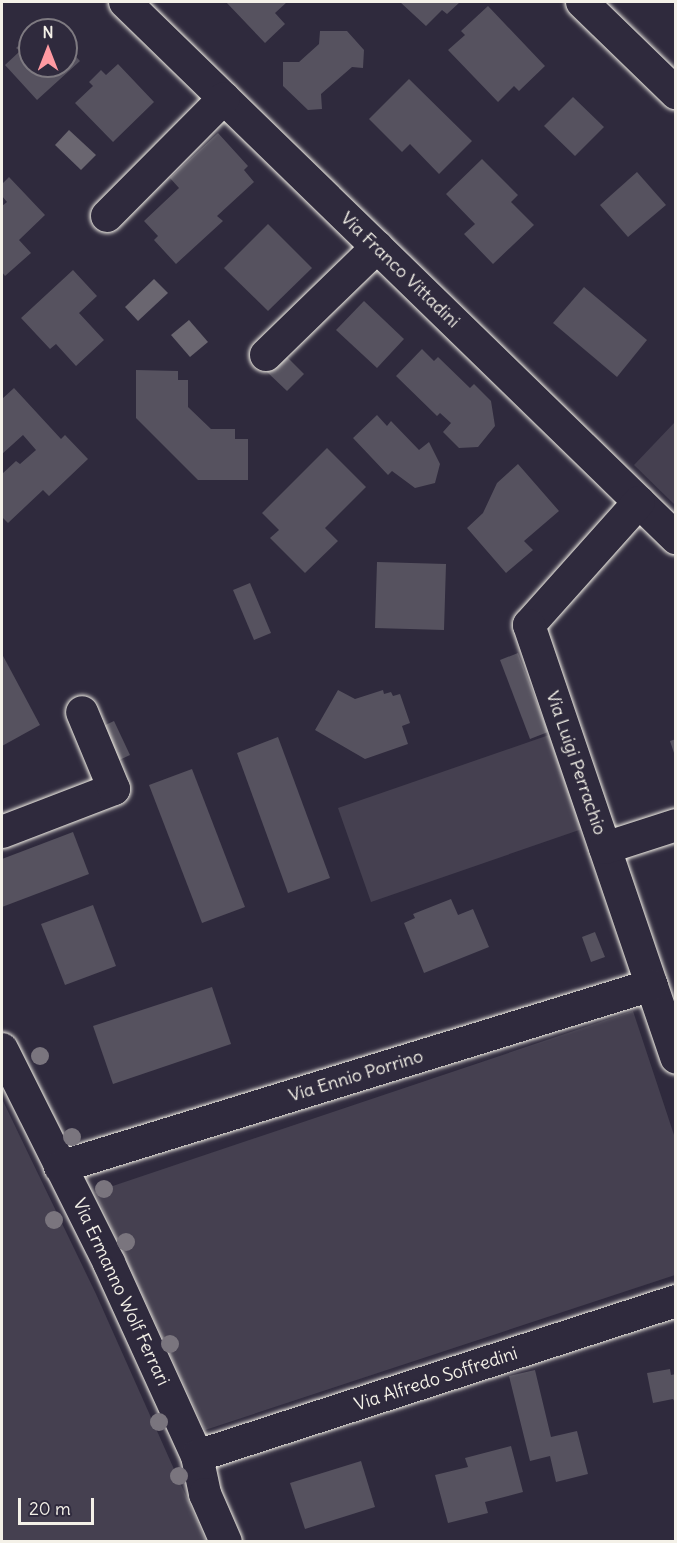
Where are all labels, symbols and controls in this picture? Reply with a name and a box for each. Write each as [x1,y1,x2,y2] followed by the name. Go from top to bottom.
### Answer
[18,18,78,78] north arrow
[42,22,54,42] text: N
[336,208,464,332] street label: Via Franco Vittadini
[541,688,611,838] street label: Via Luigi Perrachio
[286,1045,426,1107] street label: Via Ennio Porrino
[68,1195,174,1389] street label: Via Ermanno Wolf Ferrari
[352,1342,520,1416] street label: Via Alfredo Soffredini
[21,1486,98,1524] scale bar
[29,1497,71,1520] text: 20 m

